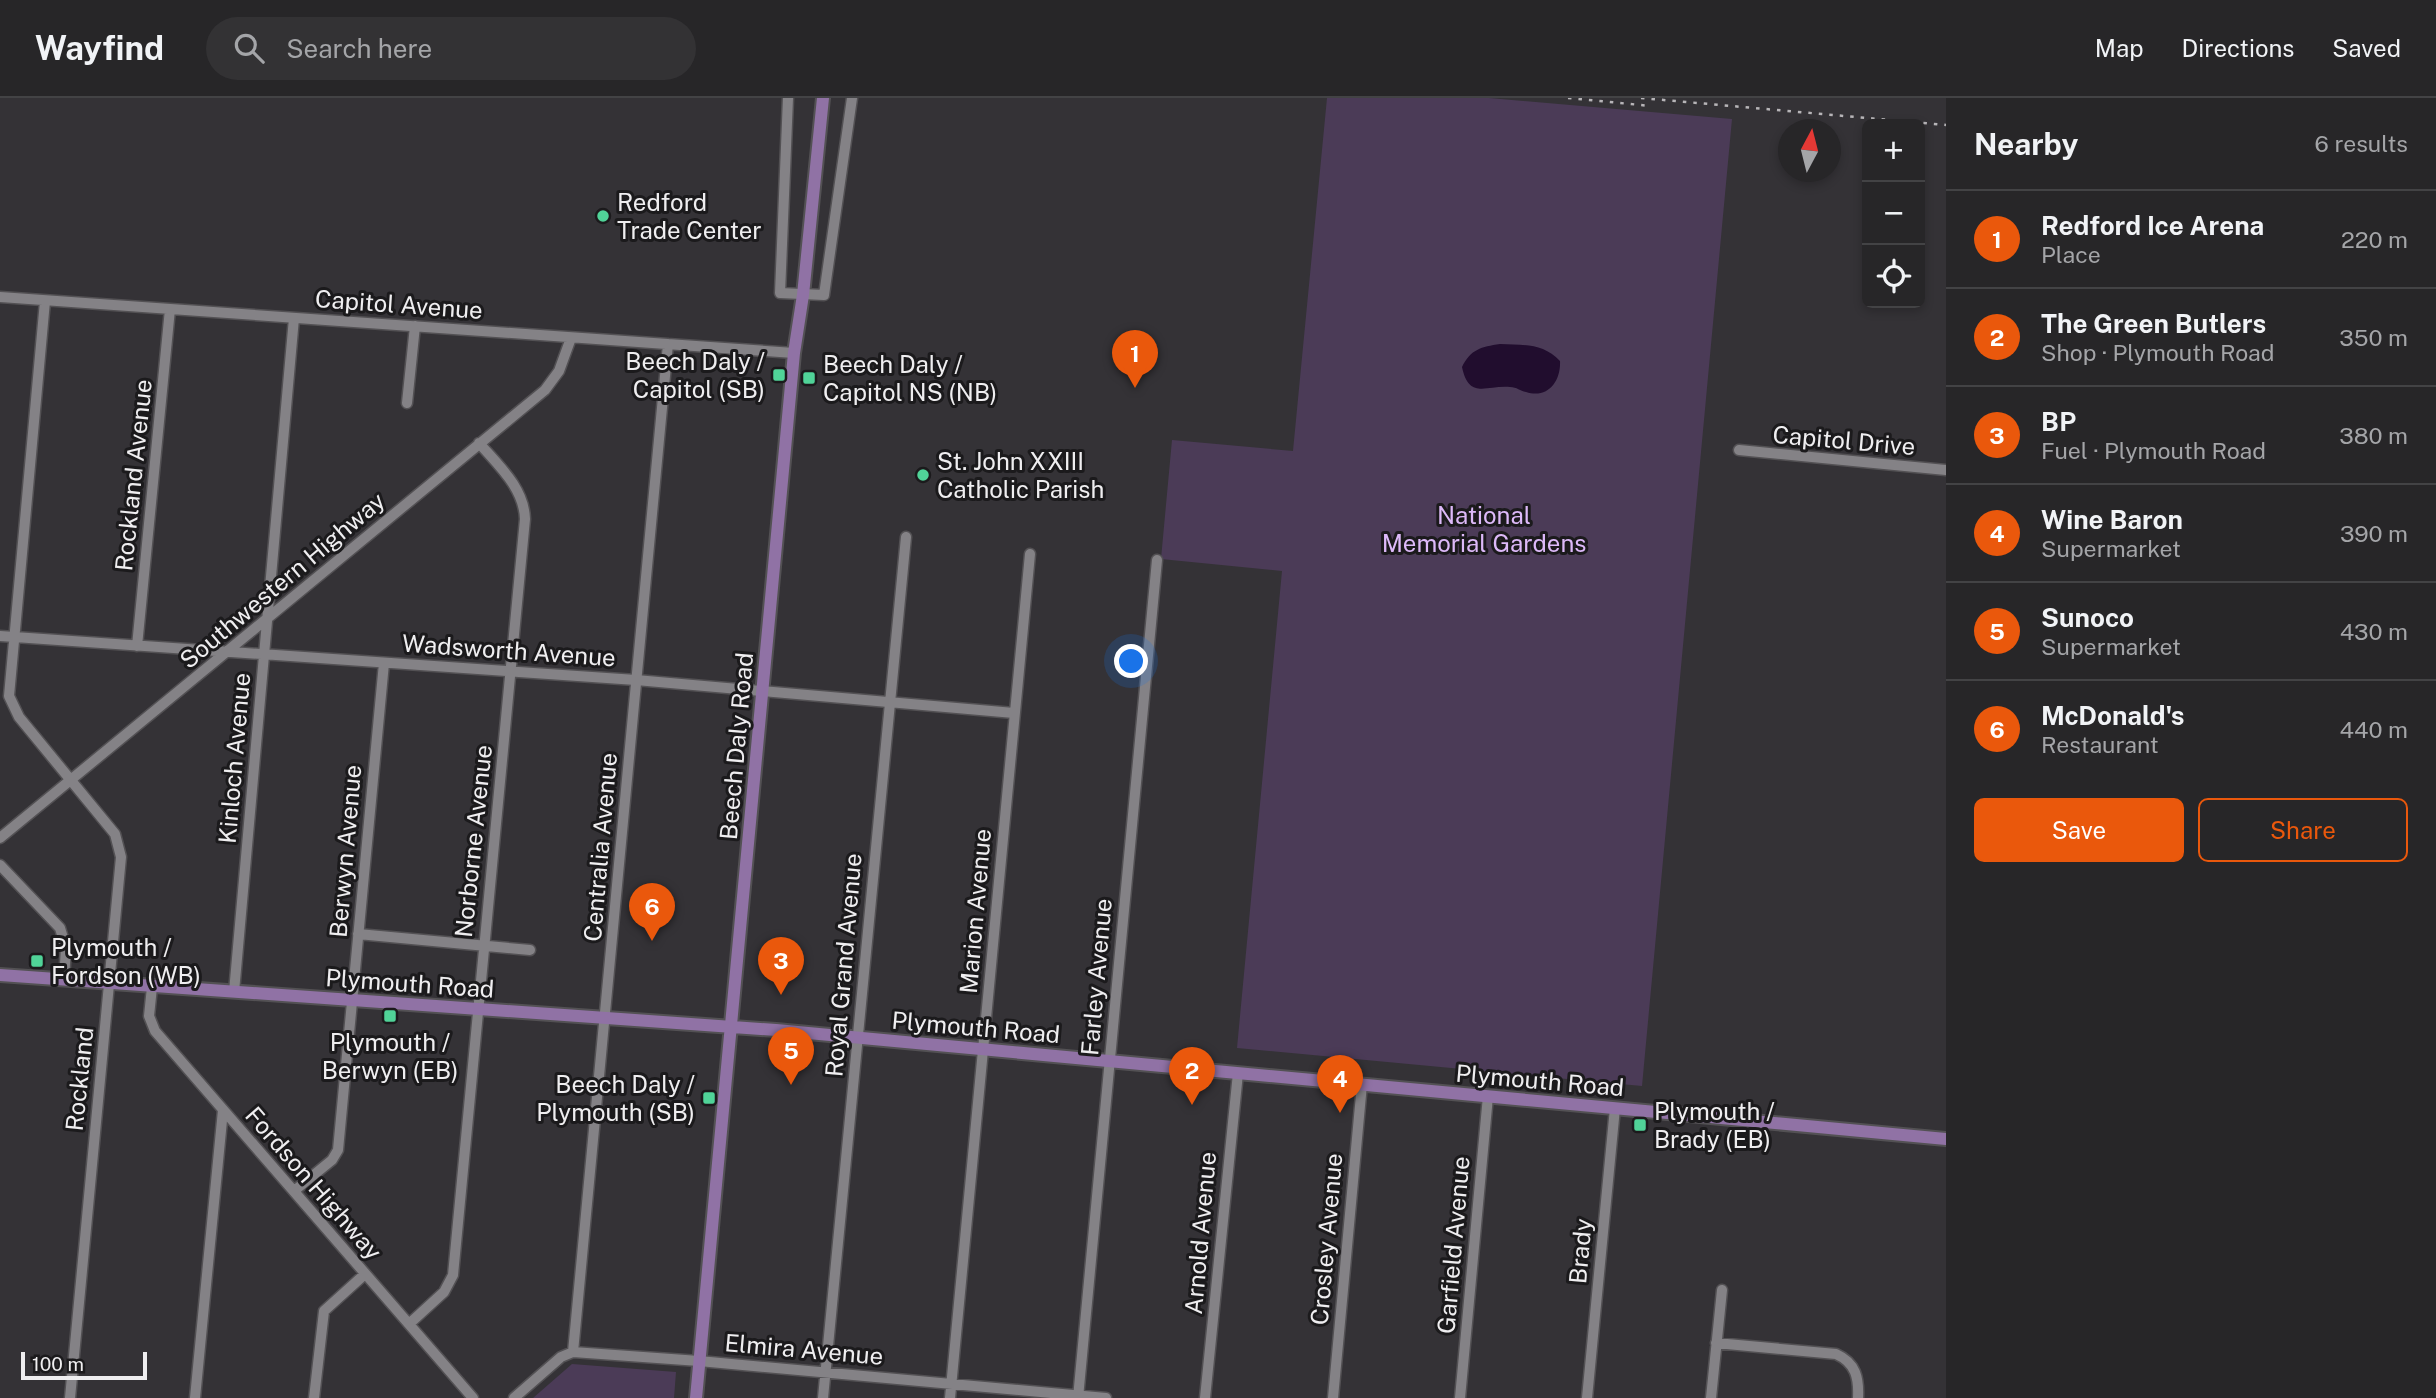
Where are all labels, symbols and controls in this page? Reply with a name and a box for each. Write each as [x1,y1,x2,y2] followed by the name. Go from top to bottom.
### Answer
[206,17,696,80] search box
[35,29,164,67] text: Wayfind
[230,29,268,67] icon: search
[286,33,432,64] text: Search here
[2095,34,2144,62] text: Map
[2182,34,2294,62] text: Directions
[2332,34,2401,62] text: Saved
[1778,119,1841,182] north arrow
[1862,119,1925,308] map controls
[1862,119,1925,182] button: +
[1974,126,2078,162] text: Nearby
[2315,130,2408,157] text: 6 results
[1862,182,1925,245] button: −
[617,188,762,244] place label: Redford Trade Center
[595,208,611,224] marker: Redford Trade Center
[2041,210,2264,241] text: Redford Ice Arena
[1992,226,2002,253] text: 1
[2341,226,2408,253] text: 220 m
[2041,241,2101,268] text: Place
[1862,245,1925,308] button: locate
[314,284,484,324] street label: Capitol Avenue
[2041,308,2266,339] text: The Green Butlers
[1990,324,2004,351] text: 2
[2339,324,2408,351] text: 350 m
[1112,330,1158,388] pin: 1
[2041,339,2274,366] text: Shop · Plymouth Road
[625,347,766,403] place label: Beech Daly / Capitol (SB)
[823,350,997,406] place label: Beech Daly / Capitol NS (NB)
[771,367,787,383] marker: Beech Daly / Capitol (SB)
[801,370,817,386] marker: Beech Daly / Capitol NS (NB)
[109,378,157,572] street label: Rockland Avenue
[2041,406,2076,437] text: BP
[1772,420,1916,460] street label: Capitol Drive
[1989,422,2005,449] text: 3
[2339,422,2408,449] text: 380 m
[2041,437,2266,464] text: Fuel · Plymouth Road
[937,447,1104,503] place label: St. John XXIII Catholic Parish
[915,467,931,483] marker: St. John XXIII Catholic Parish
[174,486,390,674] street label: Southwestern Highway
[1382,501,1586,557] park label: National Memorial Gardens
[2041,504,2183,535] text: Wine Baron
[1989,520,2005,547] text: 4
[2340,520,2408,547] text: 390 m
[2041,535,2181,562] text: Supermarket
[2041,602,2134,633] text: Sunoco
[1989,618,2005,645] text: 5
[2340,618,2408,645] text: 430 m
[401,629,617,671] street label: Wadsworth Avenue
[2041,633,2181,660] text: Supermarket
[1114,644,1148,678] your location
[714,651,758,841] street label: Beech Daly Road
[213,671,255,845] street label: Kinloch Avenue
[2041,700,2184,731] text: McDonald's
[1989,716,2005,743] text: 6
[2340,716,2408,743] text: 440 m
[2041,731,2159,758] text: Restaurant
[449,743,497,939] street label: Norborne Avenue
[578,751,622,943] street label: Centralia Avenue
[323,763,367,939] street label: Berwyn Avenue
[1974,798,2184,862] button: Save
[2198,798,2408,862] button: Share
[954,827,996,995] street label: Marion Avenue
[819,852,867,1078] street label: Royal Grand Avenue
[629,883,675,941] pin: 6
[1075,897,1117,1057] street label: Farley Avenue
[51,933,201,989] place label: Plymouth / Fordson (WB)
[758,937,804,995] pin: 3
[29,953,45,969] marker: Plymouth / Fordson (WB)
[325,963,495,1003] street label: Plymouth Road
[891,1006,1061,1048] street label: Plymouth Road
[382,1008,398,1024] marker: Plymouth / Berwyn (EB)
[60,1026,98,1132] street label: Rockland
[768,1027,814,1085] pin: 5
[322,1028,458,1084] place label: Plymouth / Berwyn (EB)
[1169,1047,1215,1105] pin: 2
[1317,1055,1363,1113] pin: 4
[1455,1059,1625,1101] street label: Plymouth Road
[536,1070,696,1126] place label: Beech Daly / Plymouth (SB)
[701,1090,717,1106] marker: Beech Daly / Plymouth (SB)
[1654,1097,1775,1153] place label: Plymouth / Brady (EB)
[240,1101,388,1265] street label: Fordson Highway
[1632,1117,1648,1133] marker: Plymouth / Brady (EB)
[1179,1151,1221,1315] street label: Arnold Avenue
[1305,1152,1347,1326] street label: Crosley Avenue
[1431,1155,1475,1335] street label: Garfield Avenue
[1563,1217,1597,1285] street label: Brady
[724,1328,884,1370] street label: Elmira Avenue
[21,1349,147,1381] scale bar
[32,1353,84,1375] text: 100 m

